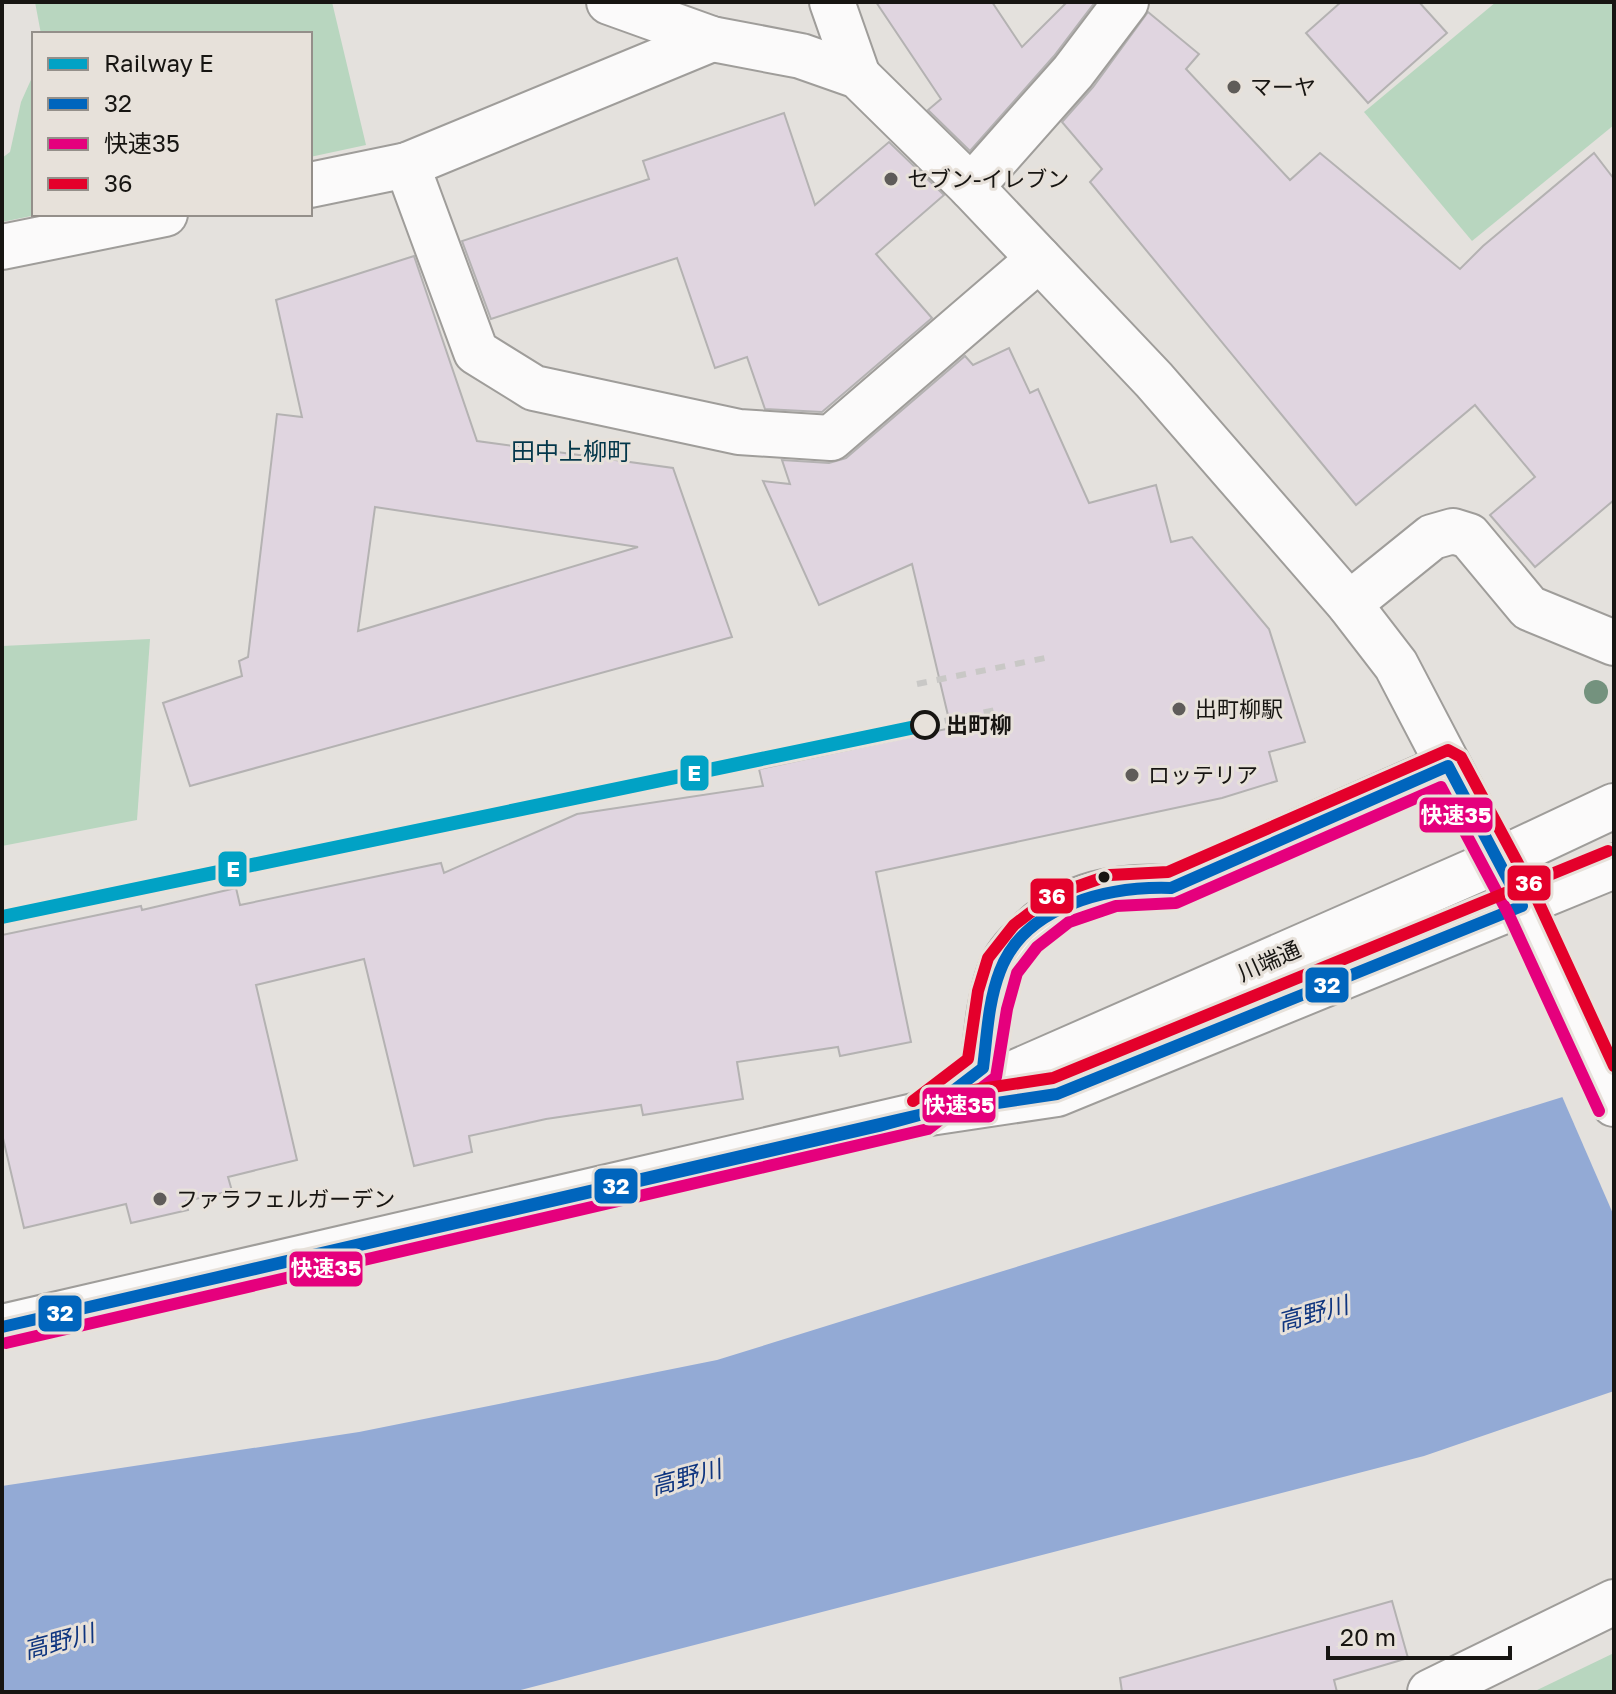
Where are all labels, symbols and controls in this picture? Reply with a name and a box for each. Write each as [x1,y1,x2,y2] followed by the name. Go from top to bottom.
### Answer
[32,32,312,216] legend
[104,48,214,77] text: Railway E
[1250,73,1316,100] place label: マーヤ
[1225,78,1243,96] marker: マーヤ
[104,88,132,117] text: 32
[104,128,180,157] text: 快速35
[907,165,1069,192] place label: セブン-イレブン
[104,168,133,197] text: 36
[882,170,900,188] marker: セブン-イレブン
[511,436,631,465] district label: 田中上柳町
[1195,695,1283,722] place label: 出町柳駅
[1170,700,1188,718] marker: 出町柳駅
[911,711,939,739] marker: 出町柳
[946,711,1012,738] place label: 出町柳
[679,754,710,792] line badge: E
[687,759,701,786] text: E
[1148,761,1258,788] place label: ロッテリア
[1123,766,1141,784] marker: ロッテリア
[1418,796,1494,834] line badge: 快速35
[1421,801,1491,828] text: 快速35
[217,850,248,888] line badge: E
[226,855,240,882] text: E
[1506,864,1552,902] line badge: 36
[1096,869,1112,885] unlabelled marker
[1515,869,1543,896] text: 36
[1029,877,1075,915] line badge: 36
[1038,882,1066,909] text: 36
[1233,935,1304,986] street label: 川端通
[1304,966,1350,1004] line badge: 32
[1314,971,1340,998] text: 32
[921,1086,997,1124] line badge: 快速35
[924,1091,994,1118] text: 快速35
[593,1167,639,1205] line badge: 32
[603,1172,629,1199] text: 32
[176,1185,395,1212] place label: ファラフェルガーデン
[151,1190,169,1208] marker: ファラフェルガーデン
[288,1250,364,1288] line badge: 快速35
[291,1254,361,1281] text: 快速35
[1274,1288,1354,1336] water label: 高野川
[37,1294,83,1333] line badge: 32
[47,1299,73,1326] text: 32
[647,1452,727,1500] water label: 高野川
[1328,1610,1510,1660] scale bar
[20,1616,100,1664] water label: 高野川
[1340,1622,1396,1651] text: 20 m

